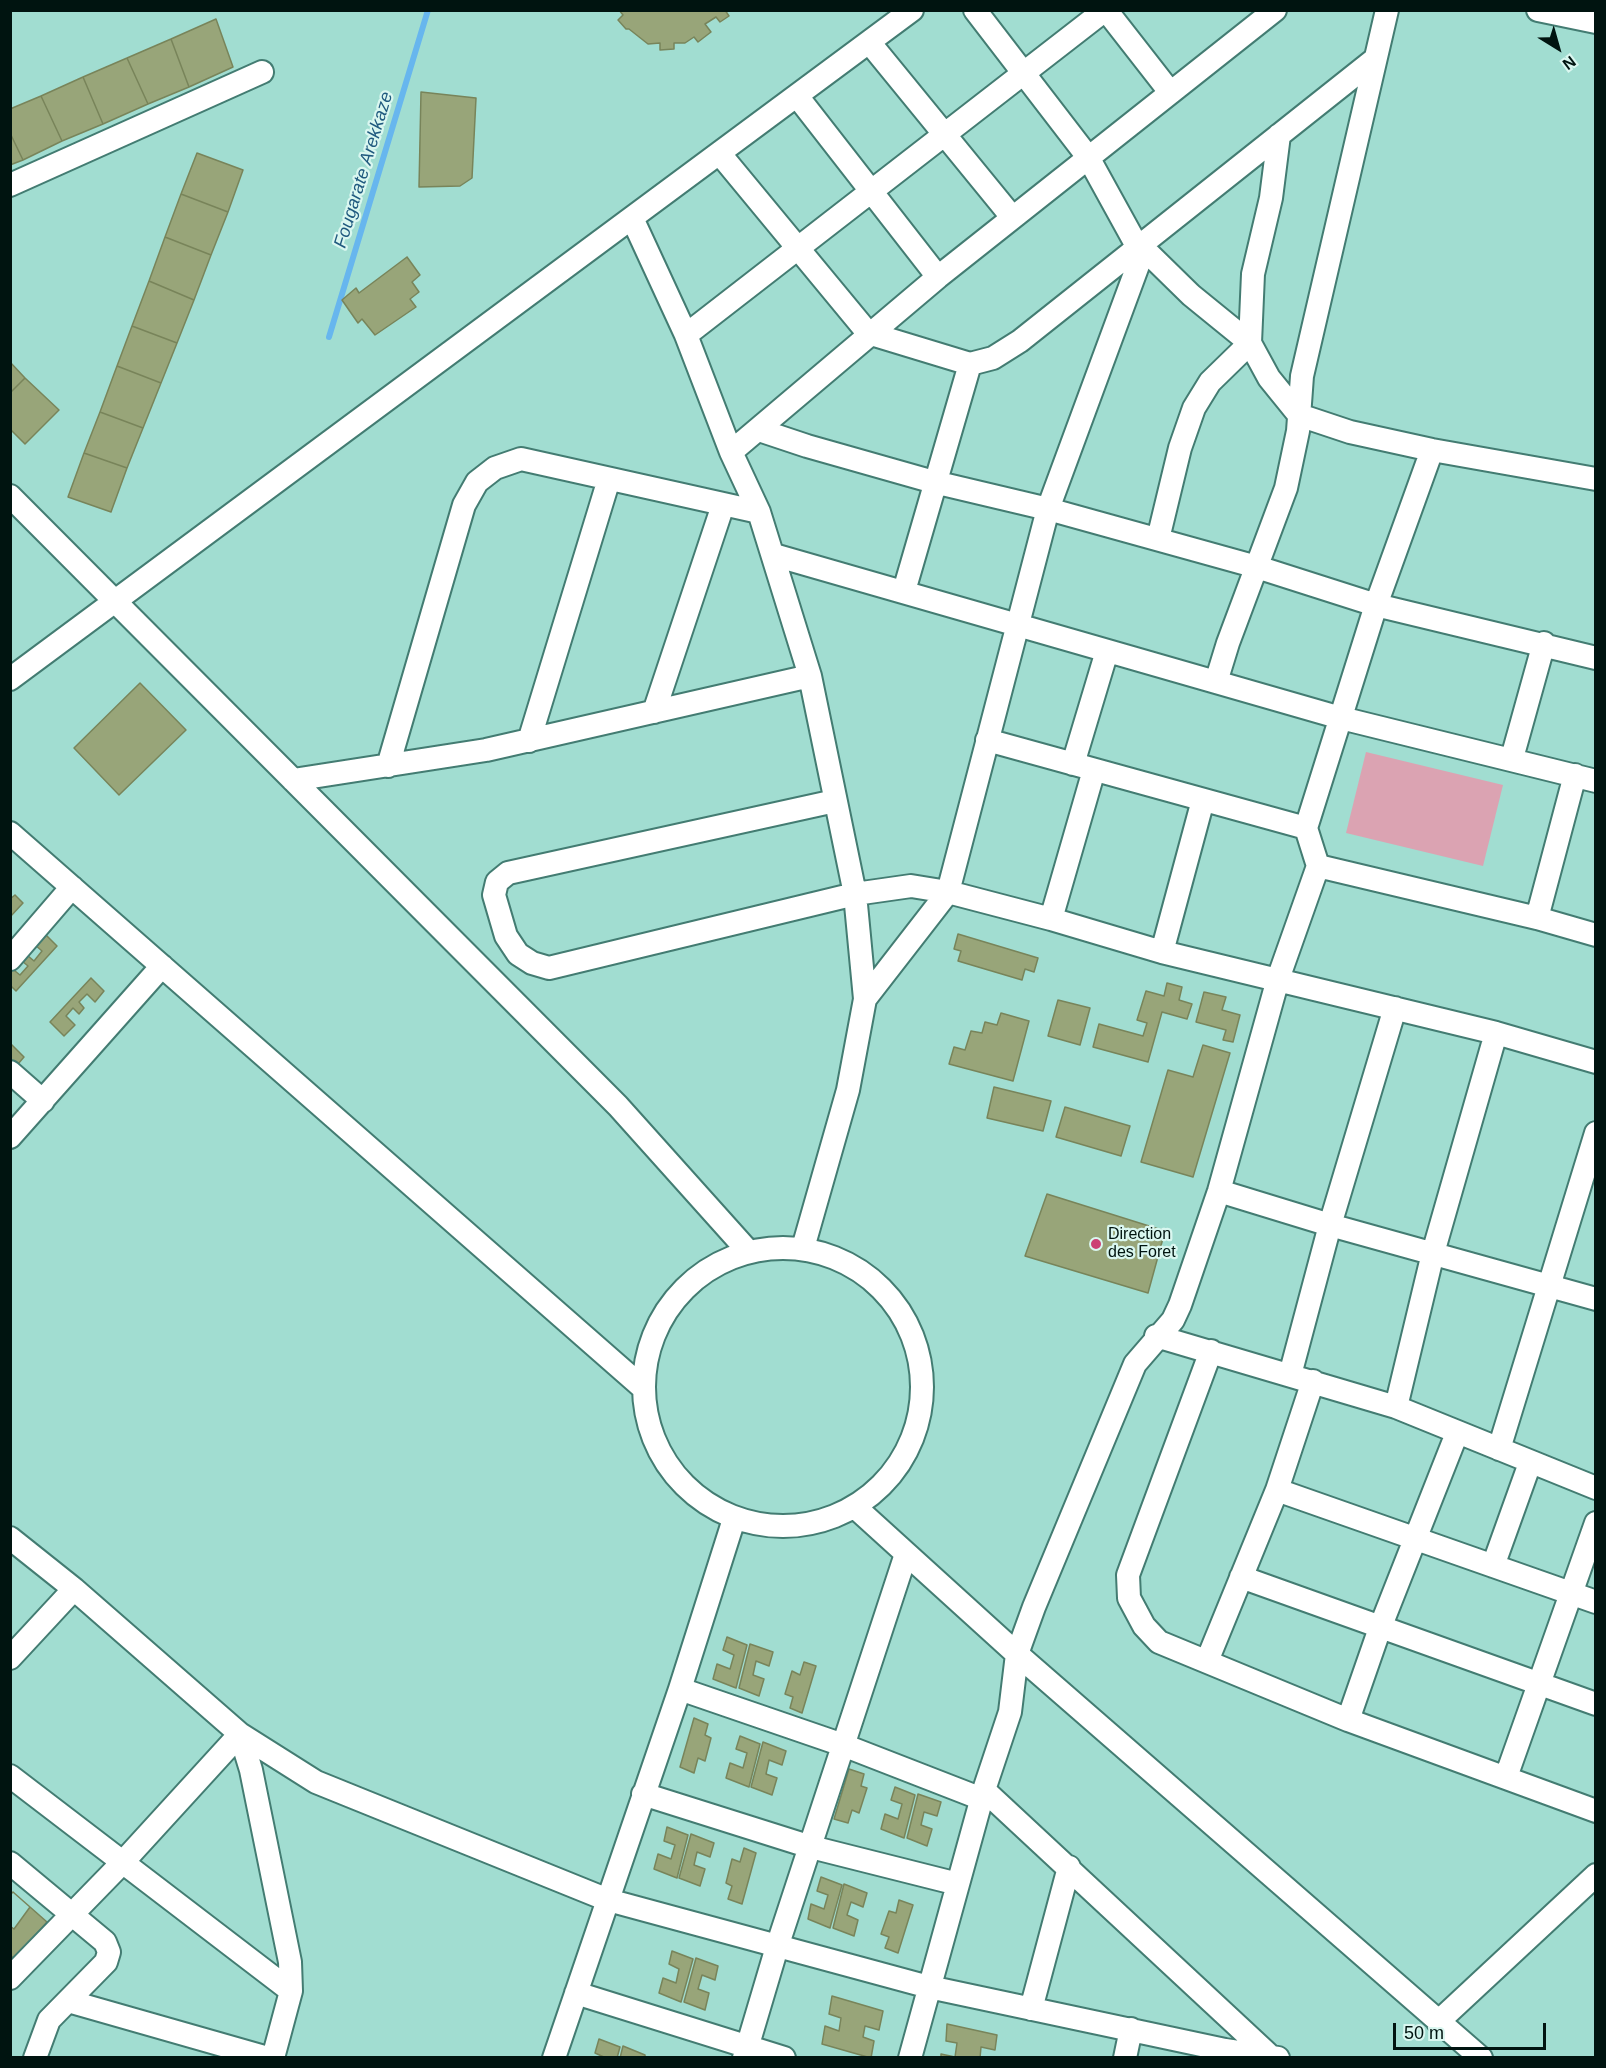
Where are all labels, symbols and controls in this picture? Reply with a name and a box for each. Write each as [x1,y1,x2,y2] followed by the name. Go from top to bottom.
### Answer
[1528,18,1588,78] north arrow
[1559,53,1579,73] text: N
[330,89,398,251] water label: Fougarate Arekkaze
[1108,1225,1176,1263] place label: Direction des Foret
[1089,1237,1103,1251] marker: Direction des Foret
[1396,2011,1549,2049] scale bar
[1404,2023,1444,2043] text: 50 m

